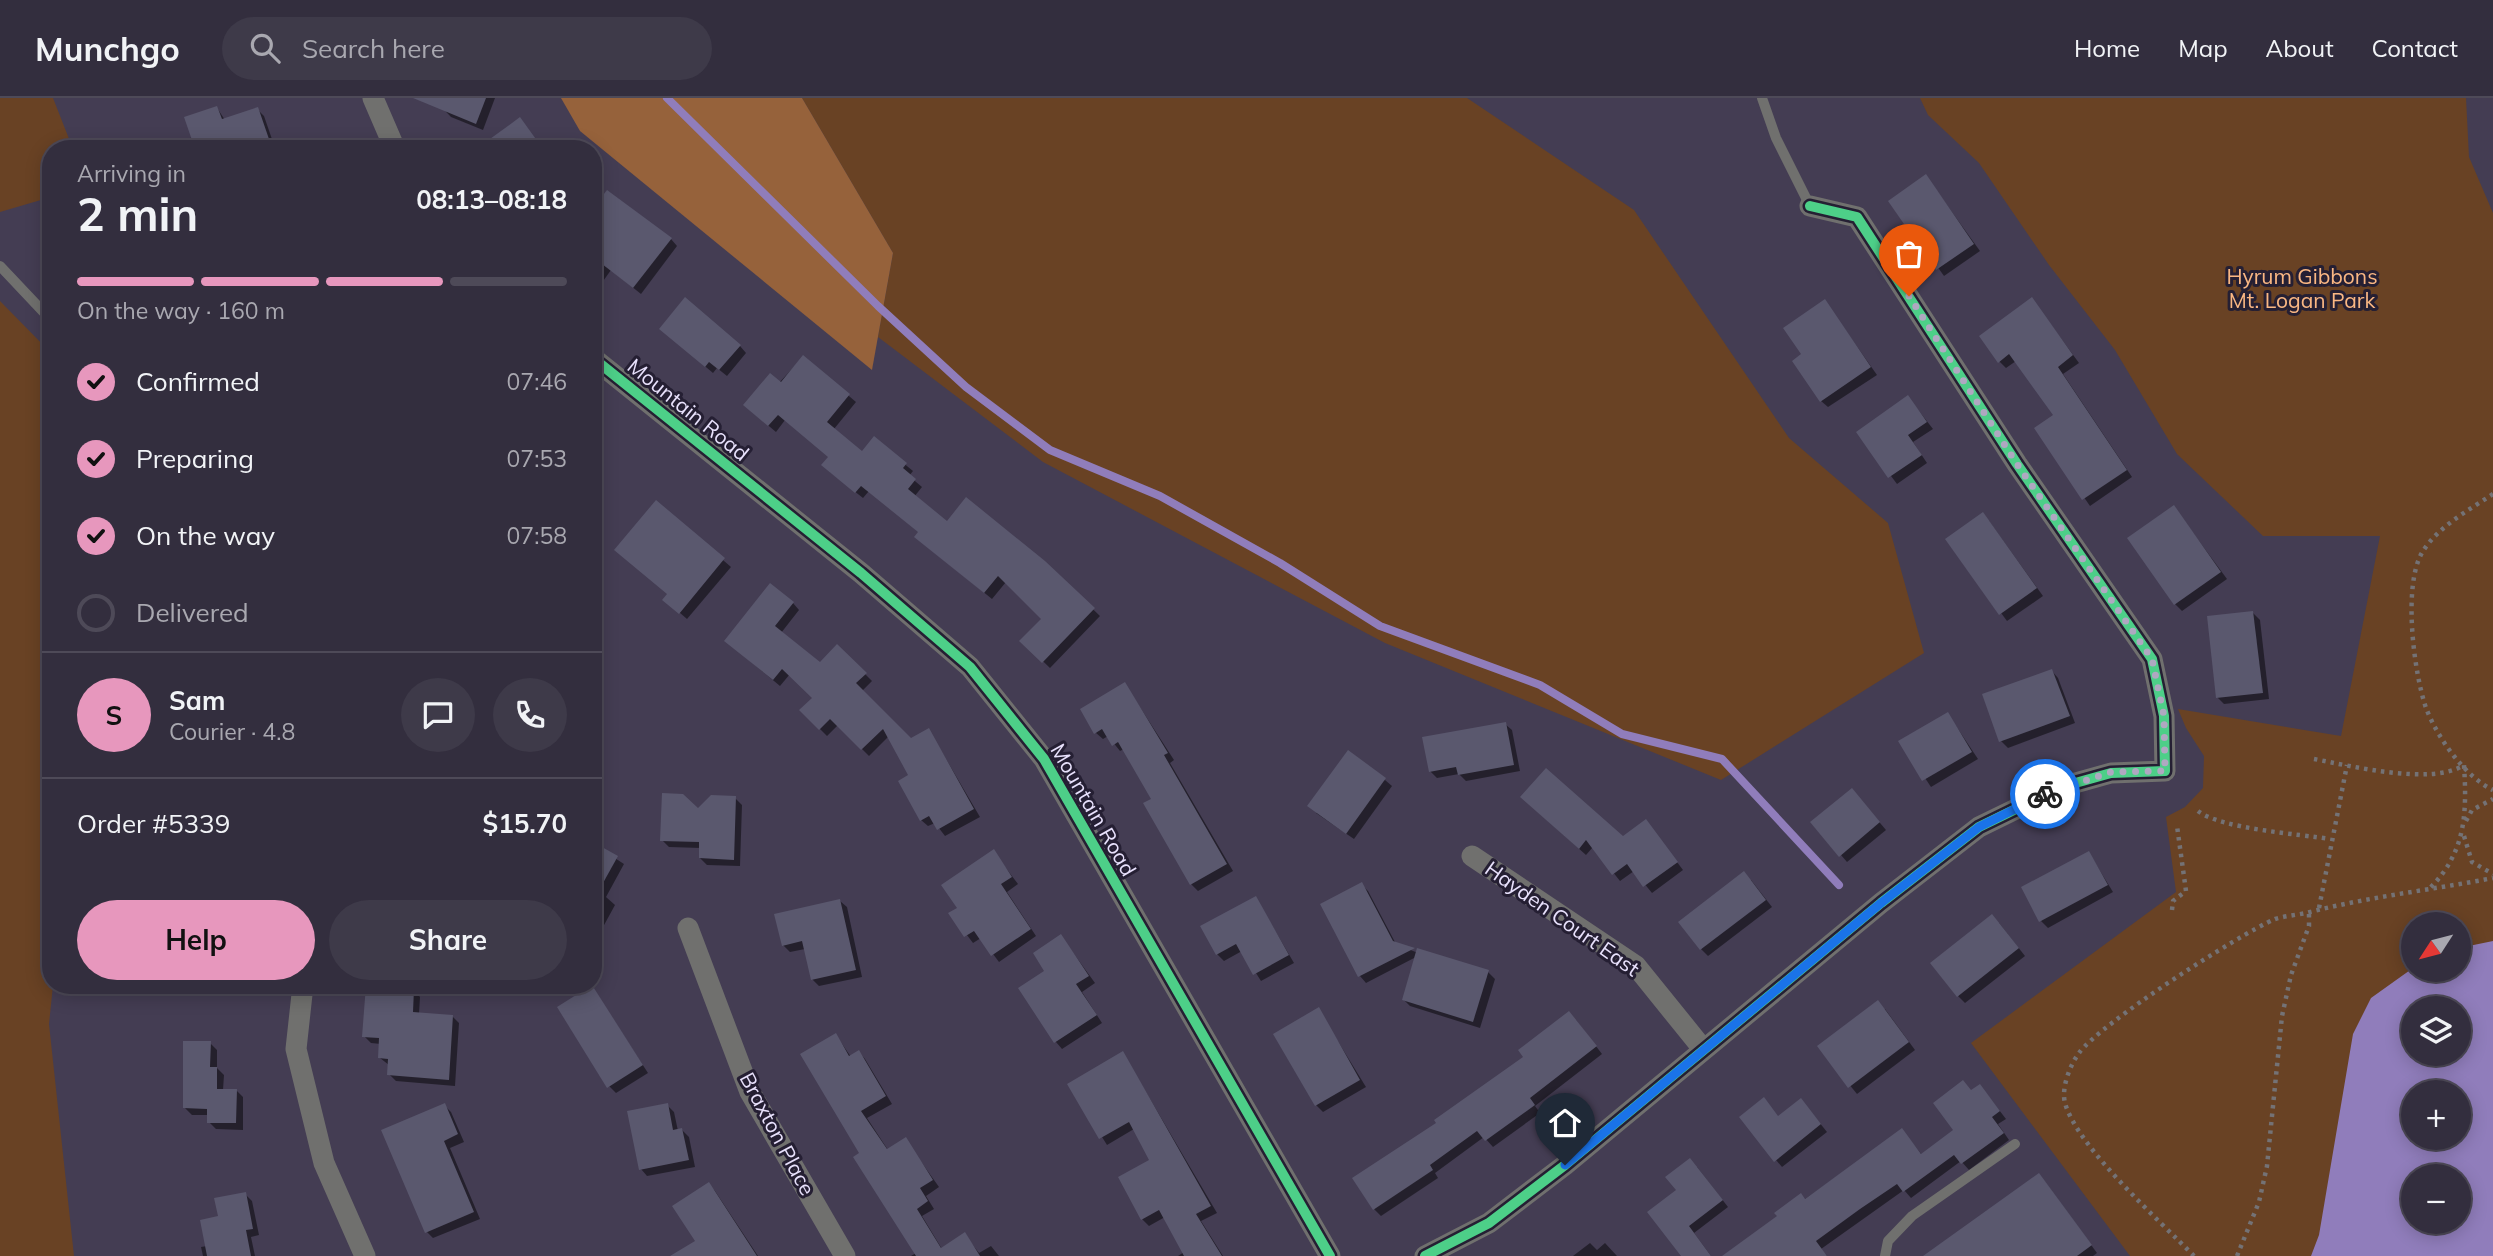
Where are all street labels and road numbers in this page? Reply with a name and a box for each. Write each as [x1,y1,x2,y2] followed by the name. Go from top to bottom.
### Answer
[623,352,755,466] street label: Mountain Road
[1045,739,1142,880] street label: Mountain Road
[1480,855,1645,981] street label: Hayden Court East
[735,1068,821,1199] street label: Braxton Place

